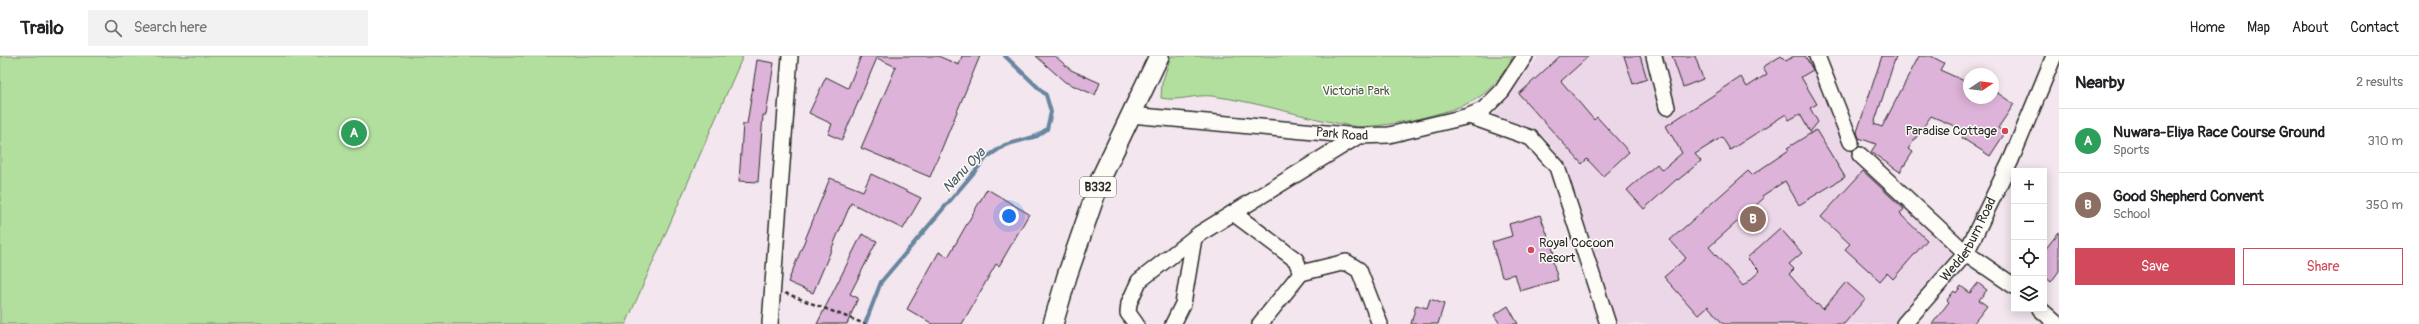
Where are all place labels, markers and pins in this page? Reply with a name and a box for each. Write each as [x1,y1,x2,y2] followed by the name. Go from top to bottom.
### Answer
[341,118,367,148] pin: A
[1905,123,1998,139] place label: Paradise Cottage
[2000,126,2010,136] marker: Paradise Cottage
[1740,204,1766,234] pin: B
[1539,235,1614,266] place label: Royal Cocoon Resort
[1526,245,1536,255] marker: Royal Cocoon Resort

